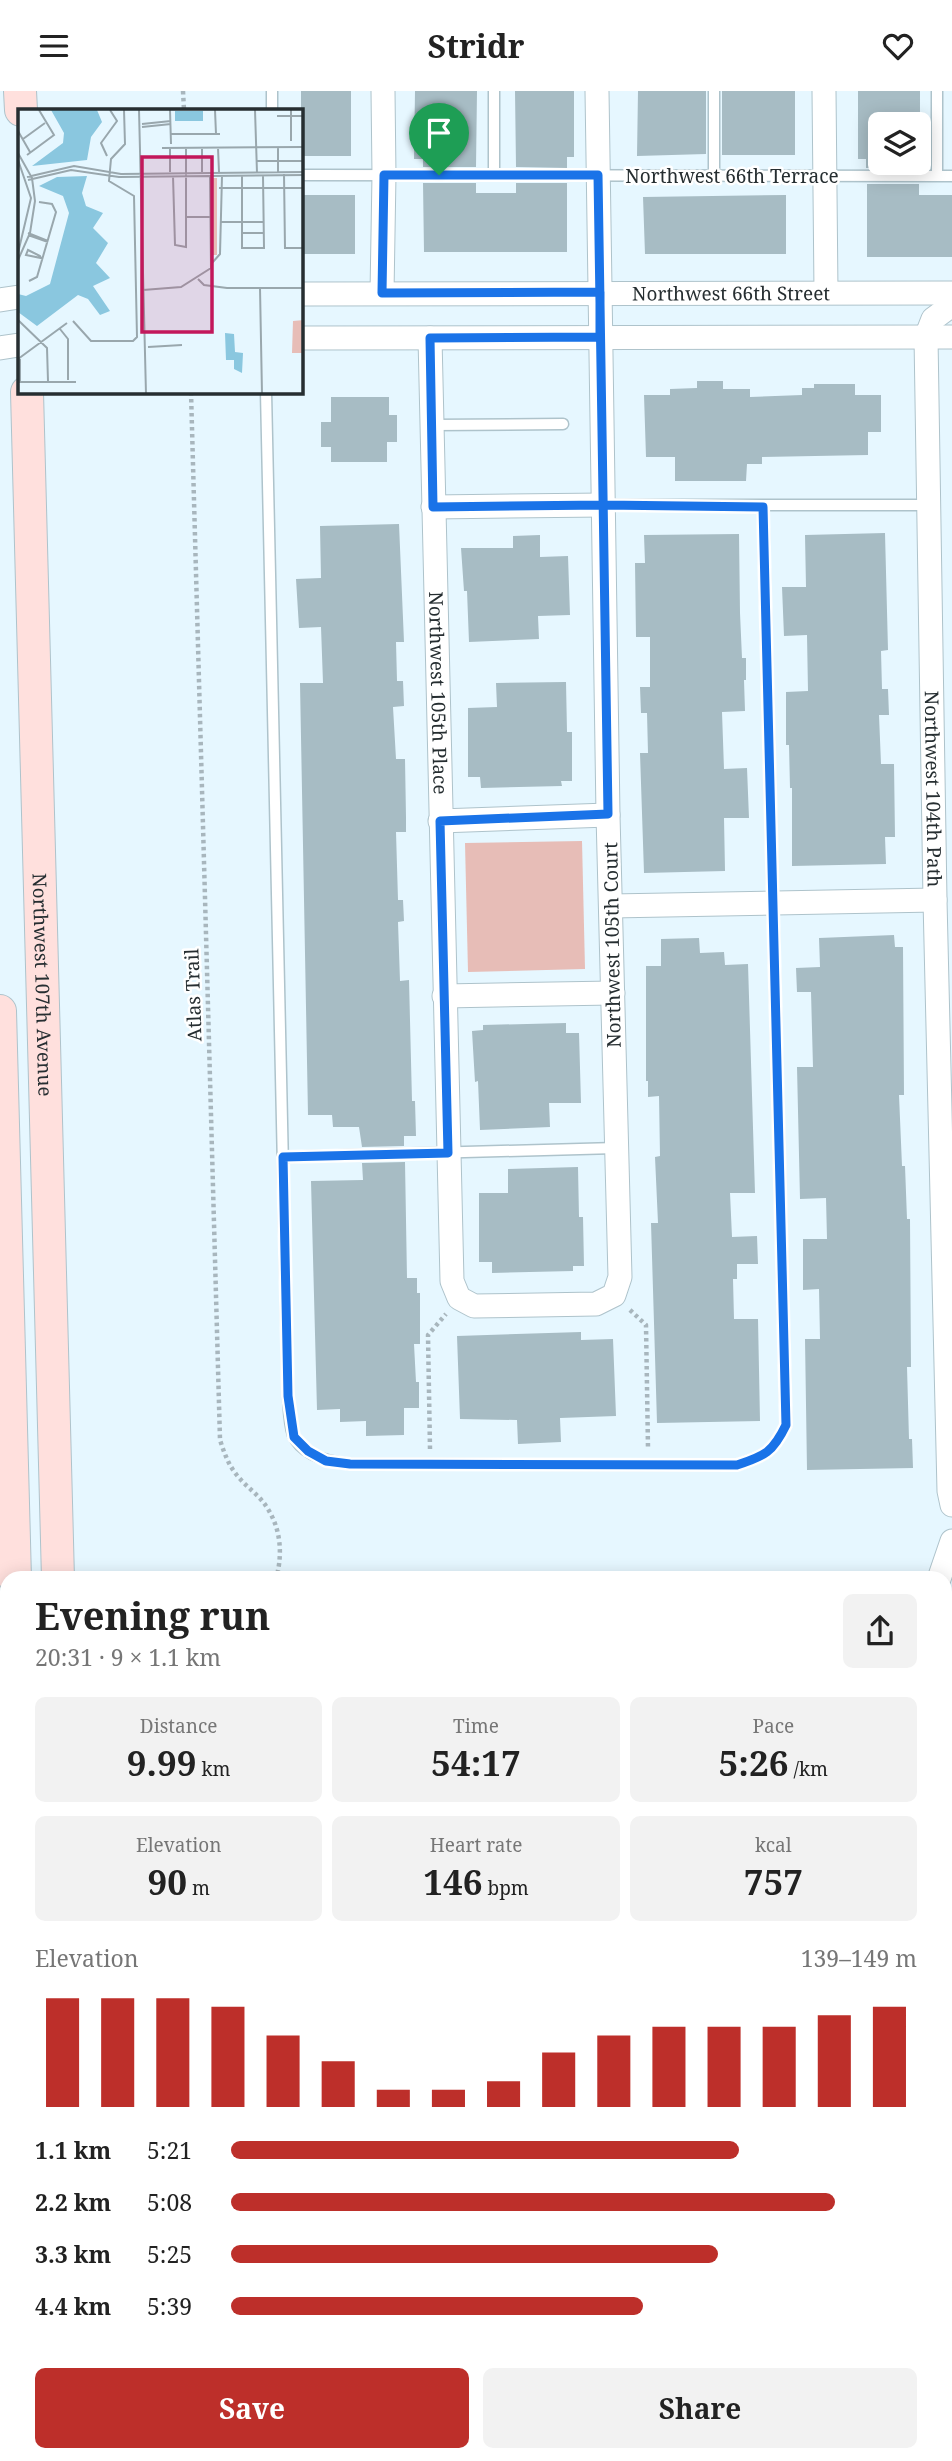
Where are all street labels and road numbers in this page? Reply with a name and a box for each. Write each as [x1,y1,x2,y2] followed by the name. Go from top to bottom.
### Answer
[625,163,839,189] street label: Northwest 66th Terrace
[632,280,830,306] street label: Northwest 66th Street
[423,591,454,795] street label: Northwest 105th Place
[919,691,948,888] street label: Northwest 104th Path
[597,842,627,1048] street label: Northwest 105th Court
[27,873,58,1097] street label: Northwest 107th Avenue
[178,948,208,1042] street label: Atlas Trail

